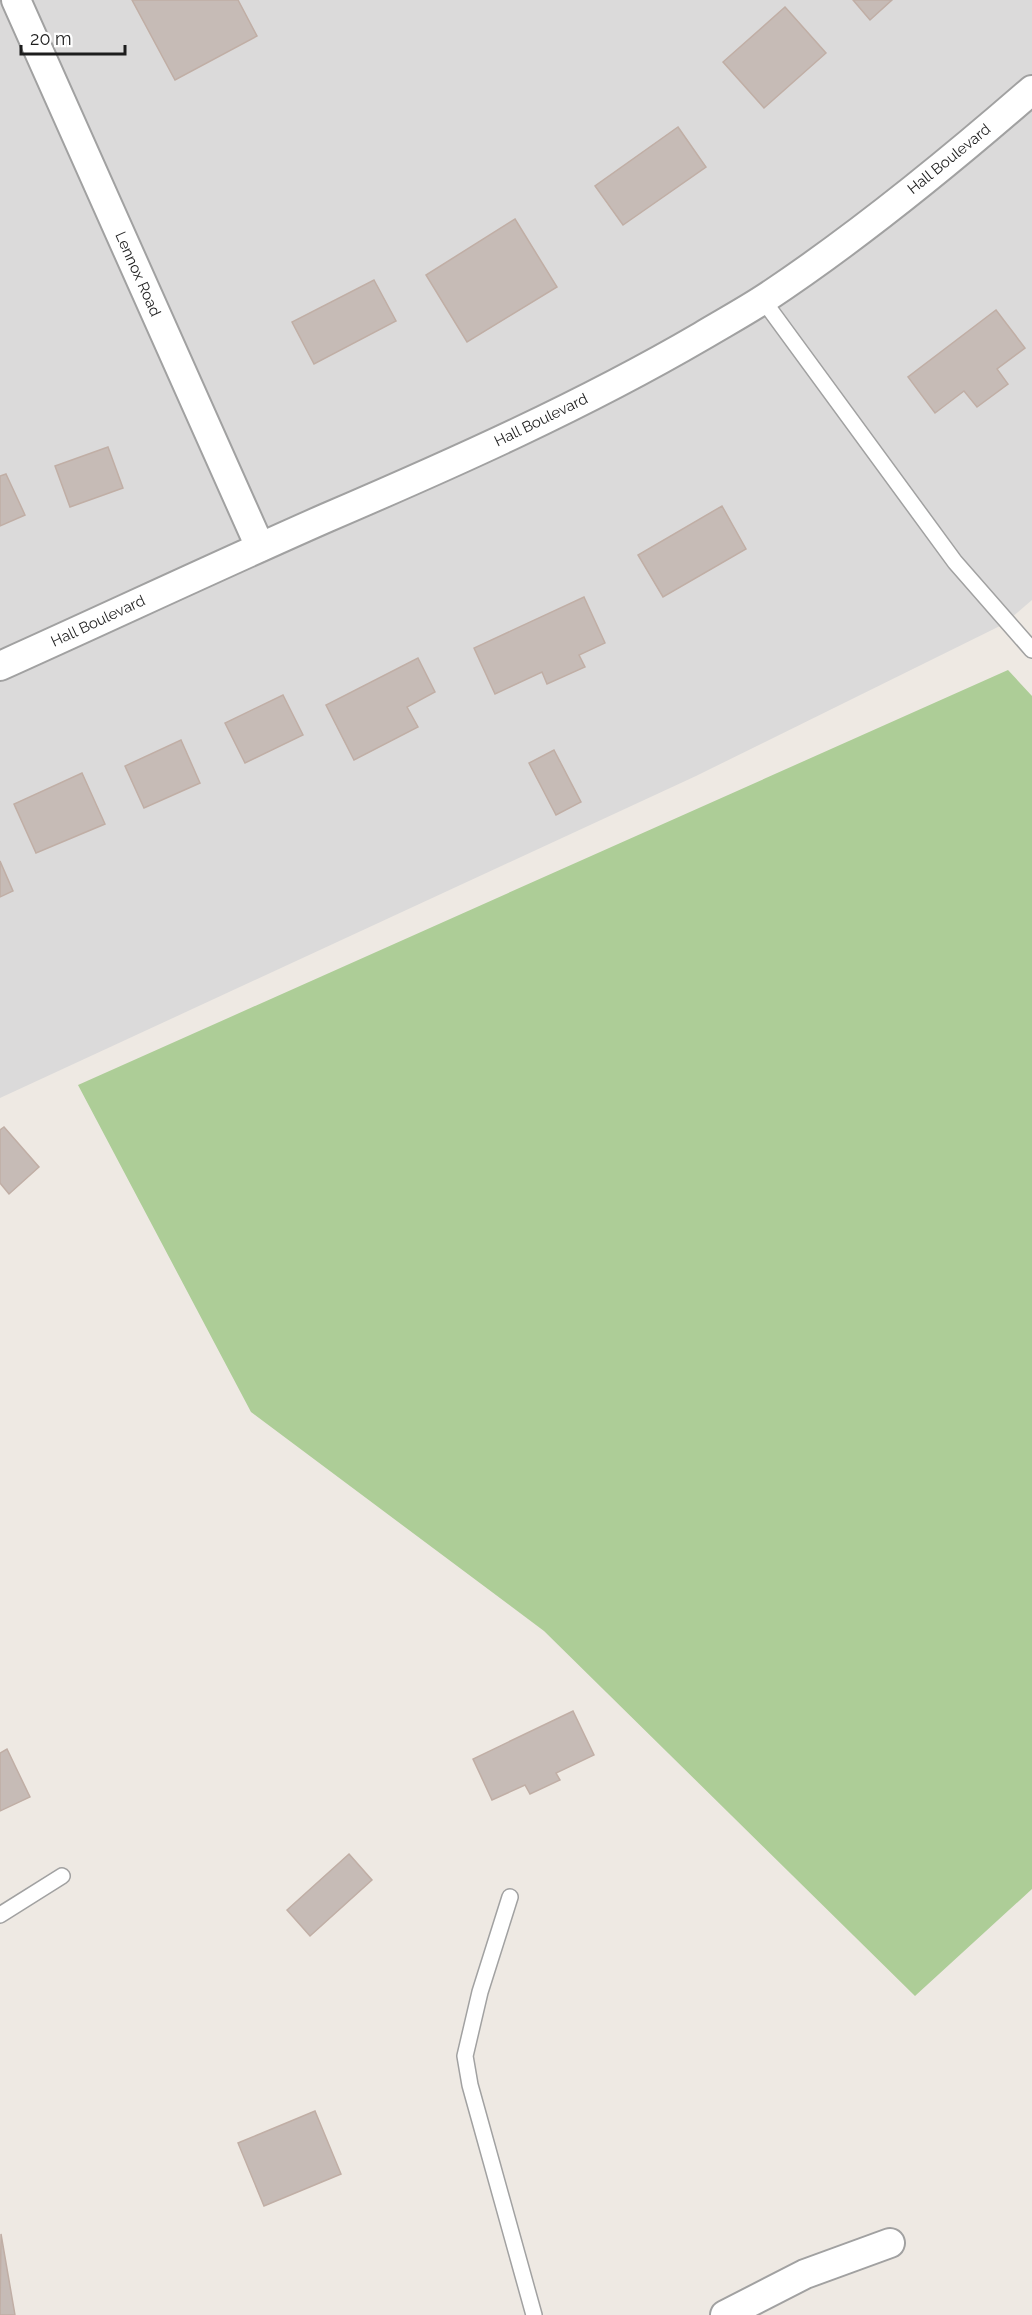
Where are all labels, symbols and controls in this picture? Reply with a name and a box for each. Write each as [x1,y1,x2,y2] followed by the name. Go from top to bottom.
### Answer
[21,18,124,56] scale bar
[30,28,72,49] text: 20 m
[904,120,994,198] street label: Hall Boulevard
[111,229,165,319] street label: Lennox Road
[491,390,591,450] street label: Hall Boulevard
[48,591,148,651] street label: Hall Boulevard

